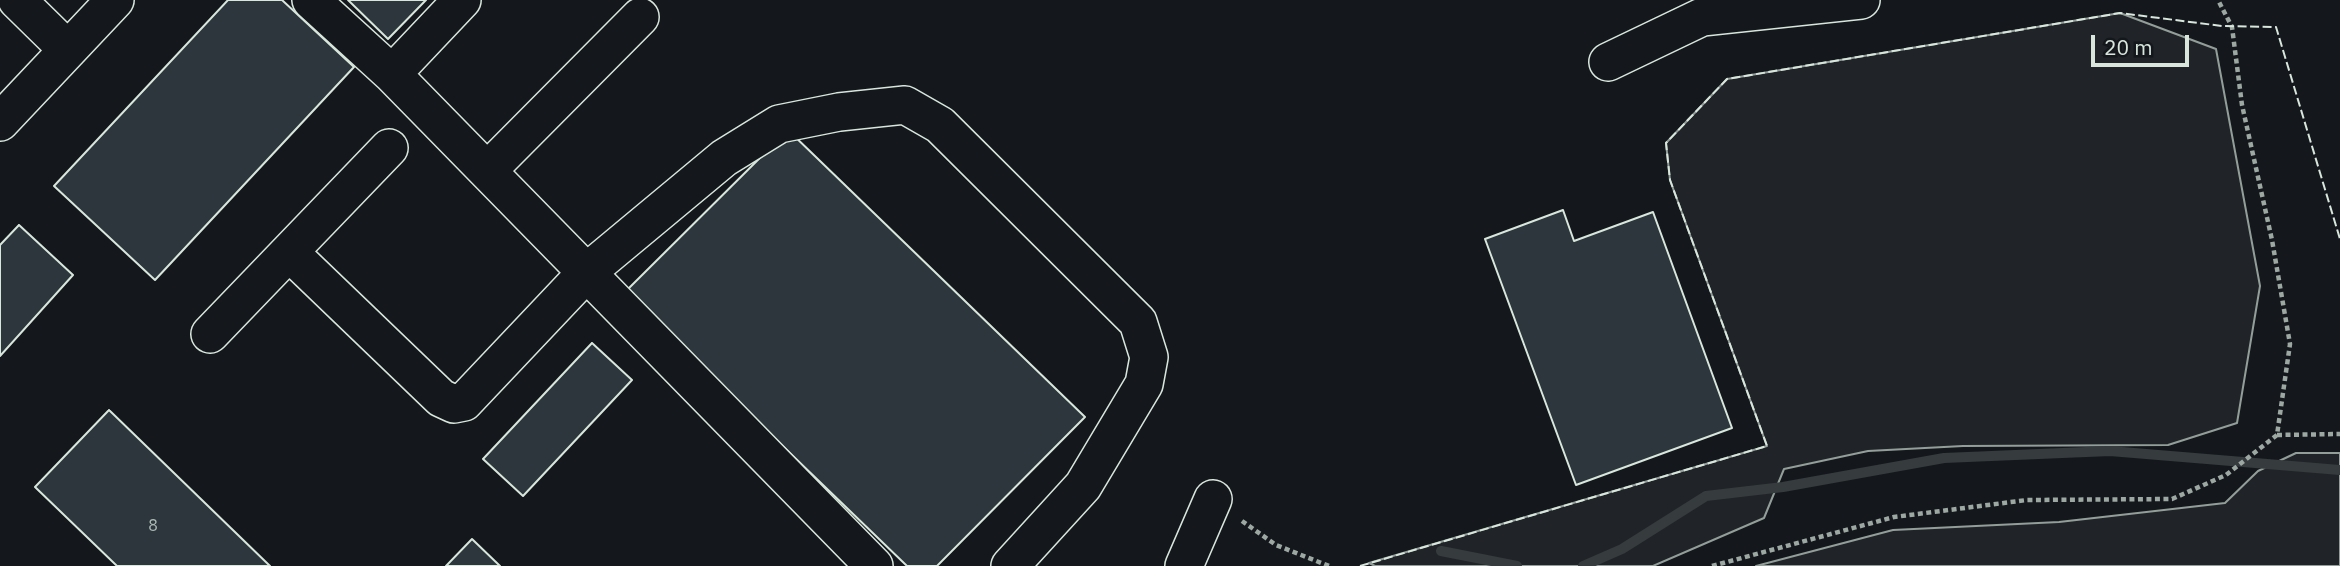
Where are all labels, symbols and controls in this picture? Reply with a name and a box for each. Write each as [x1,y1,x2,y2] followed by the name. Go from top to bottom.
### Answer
[2095,21,2193,65] scale bar
[2104,33,2153,61] text: 20 m
[148,516,158,536] house number: 8

